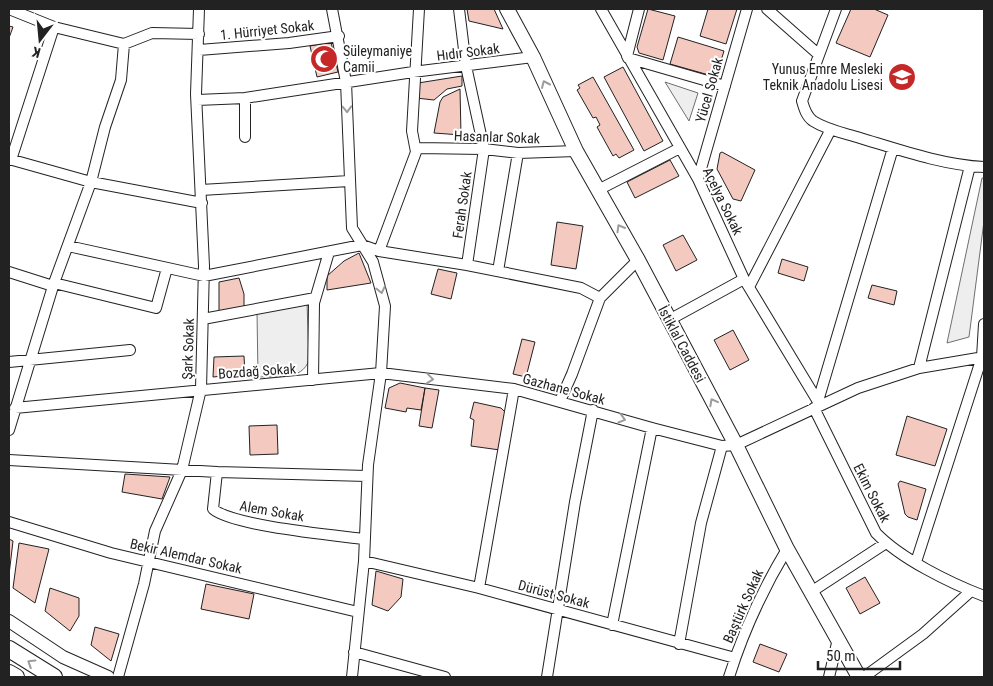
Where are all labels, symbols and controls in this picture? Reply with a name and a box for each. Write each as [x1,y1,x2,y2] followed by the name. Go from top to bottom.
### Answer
[15,15,65,65] north arrow
[219,17,315,43] street label: 1. Hürriyet Sokak
[436,40,501,64] street label: Hıdır Sokak
[343,43,413,75] place label: Süleymaniye Camii
[30,44,42,61] text: K
[309,44,339,74] mosque icon: Süleymaniye Camii
[692,55,726,124] street label: Yücel Sokak
[763,61,883,93] place label: Yunus Emre Mesleki Teknik Anadolu Lisesi
[887,62,917,92] school or university icon: Yunus Emre Mesleki Teknik Anadolu Lisesi
[541,80,552,89] one-way arrow
[342,105,352,113] one-way arrow
[454,127,541,147] street label: Hasanlar Sokak
[700,164,747,238] street label: Açelya Sokak
[449,170,475,240] street label: Ferah Sokak
[616,225,626,234] one-way arrow
[375,285,386,294] one-way arrow
[655,303,709,385] street label: İstiklal Caddesi
[179,317,197,380] street label: Şark Sokak
[218,360,297,382] street label: Bozdağ Sokak
[521,370,608,408] street label: Gazhane Sokak
[426,373,434,384] one-way arrow
[709,399,719,408] one-way arrow
[618,414,626,424] one-way arrow
[850,461,894,526] street label: Ekim Sokak
[238,497,306,525] street label: Alem Sokak
[128,535,244,577] street label: Bekir Alemdar Sokak
[720,566,767,645] street label: Baştürk Sokak
[517,577,592,611] street label: Dürüst Sokak
[818,638,900,670] scale bar
[826,647,856,665] text: 50 m
[28,660,37,669] one-way arrow

